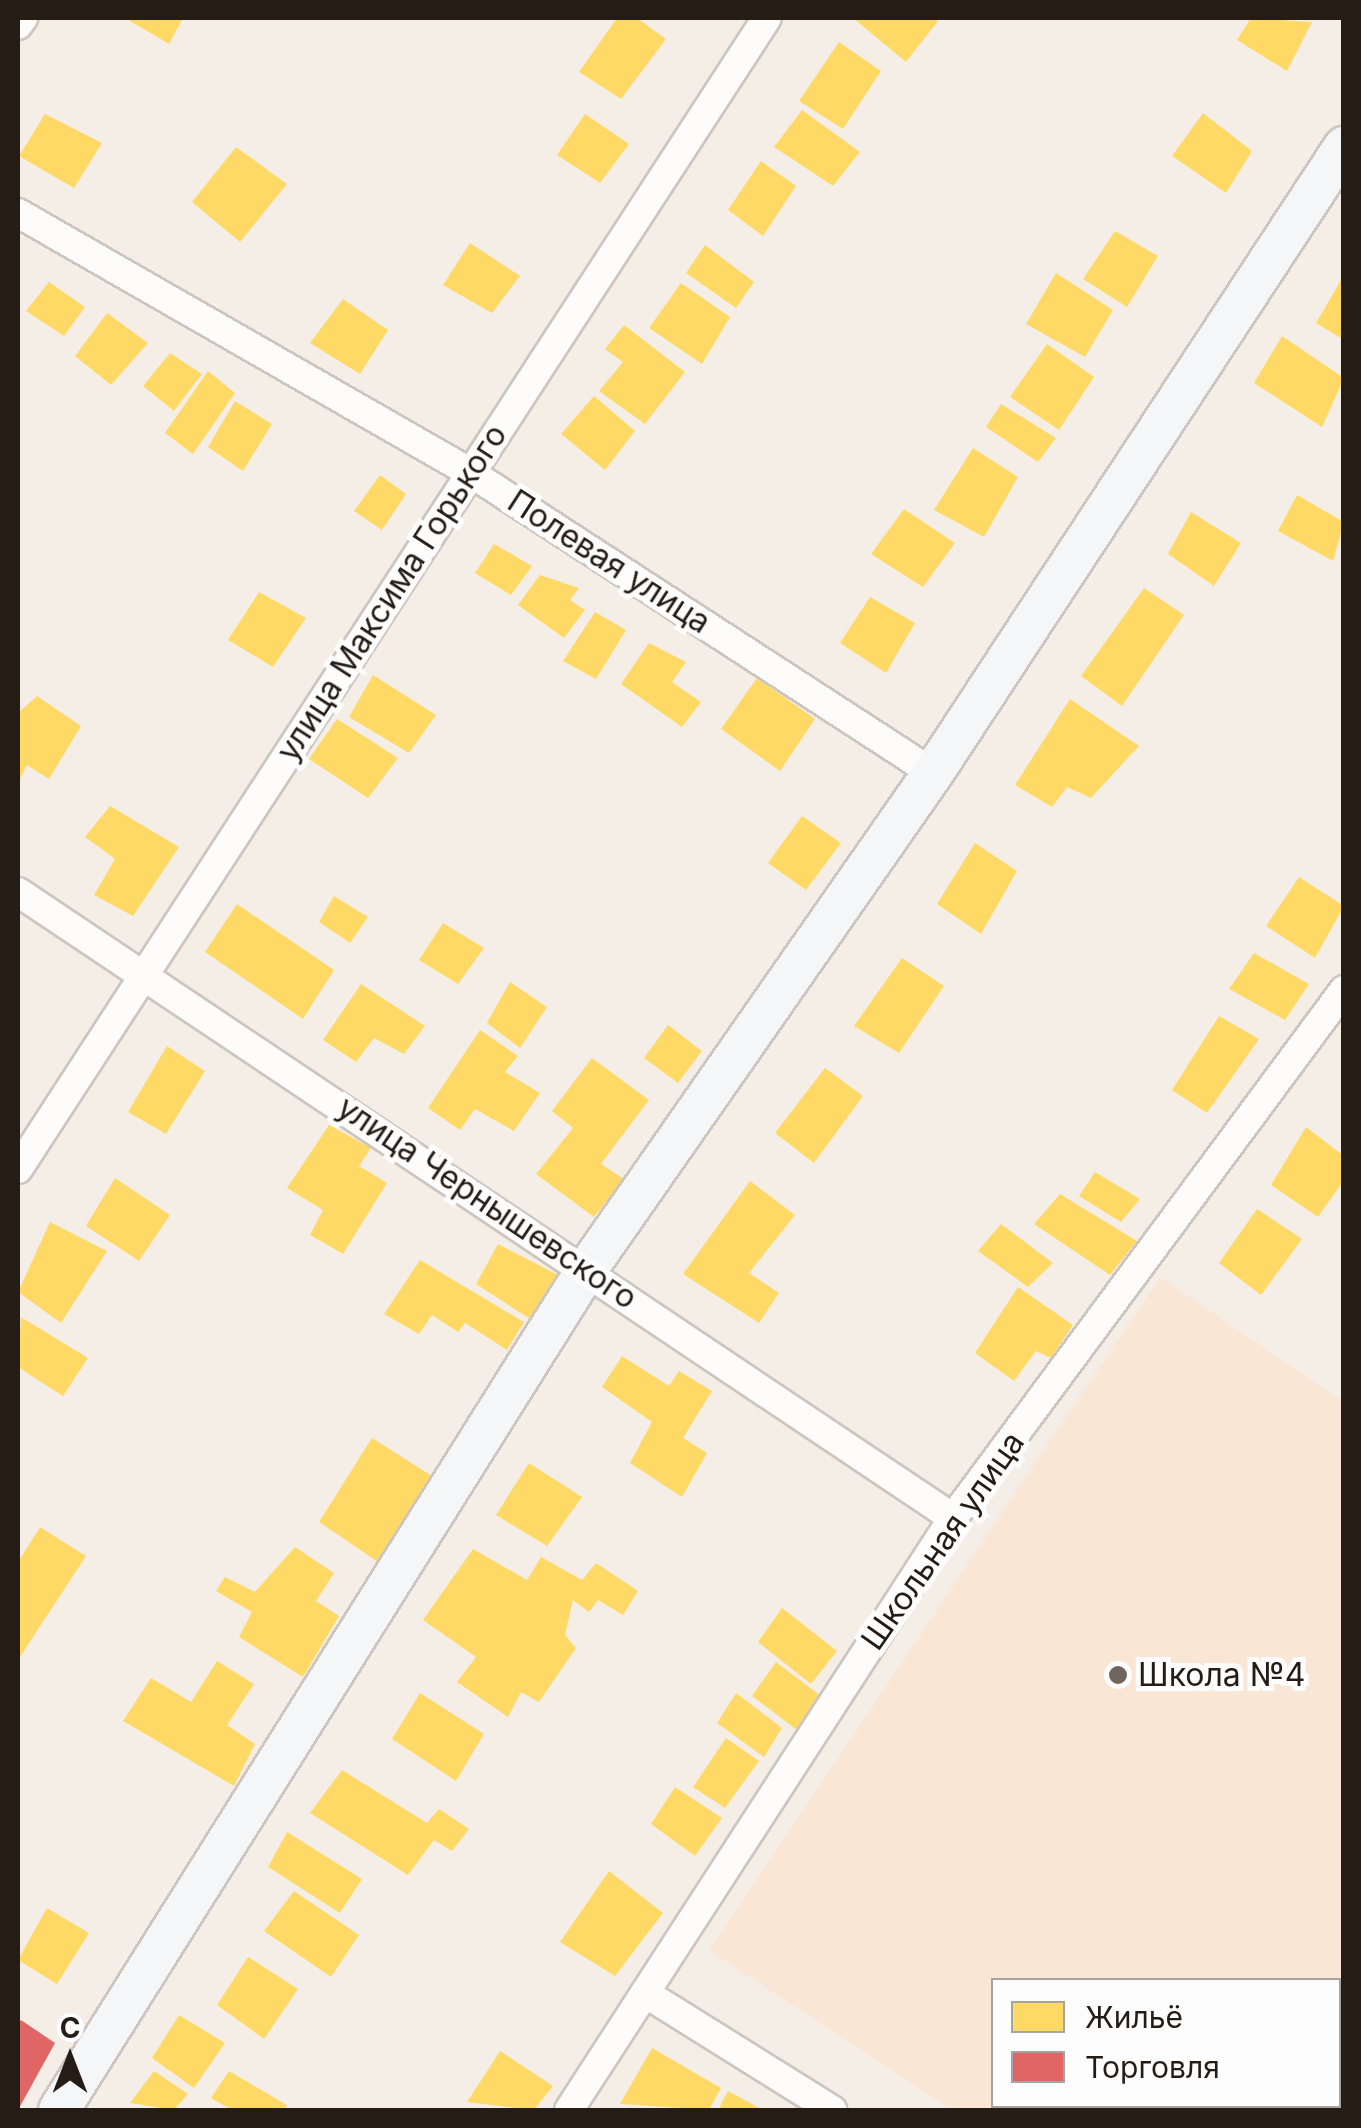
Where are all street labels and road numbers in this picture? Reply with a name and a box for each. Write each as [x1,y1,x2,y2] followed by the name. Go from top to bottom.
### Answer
[269,418,515,768] street label: улица Максима Горького
[501,482,717,642] street label: Полевая улица
[330,1088,644,1318] street label: улица Чернышевского
[853,1425,1033,1657] street label: Школьная улица

